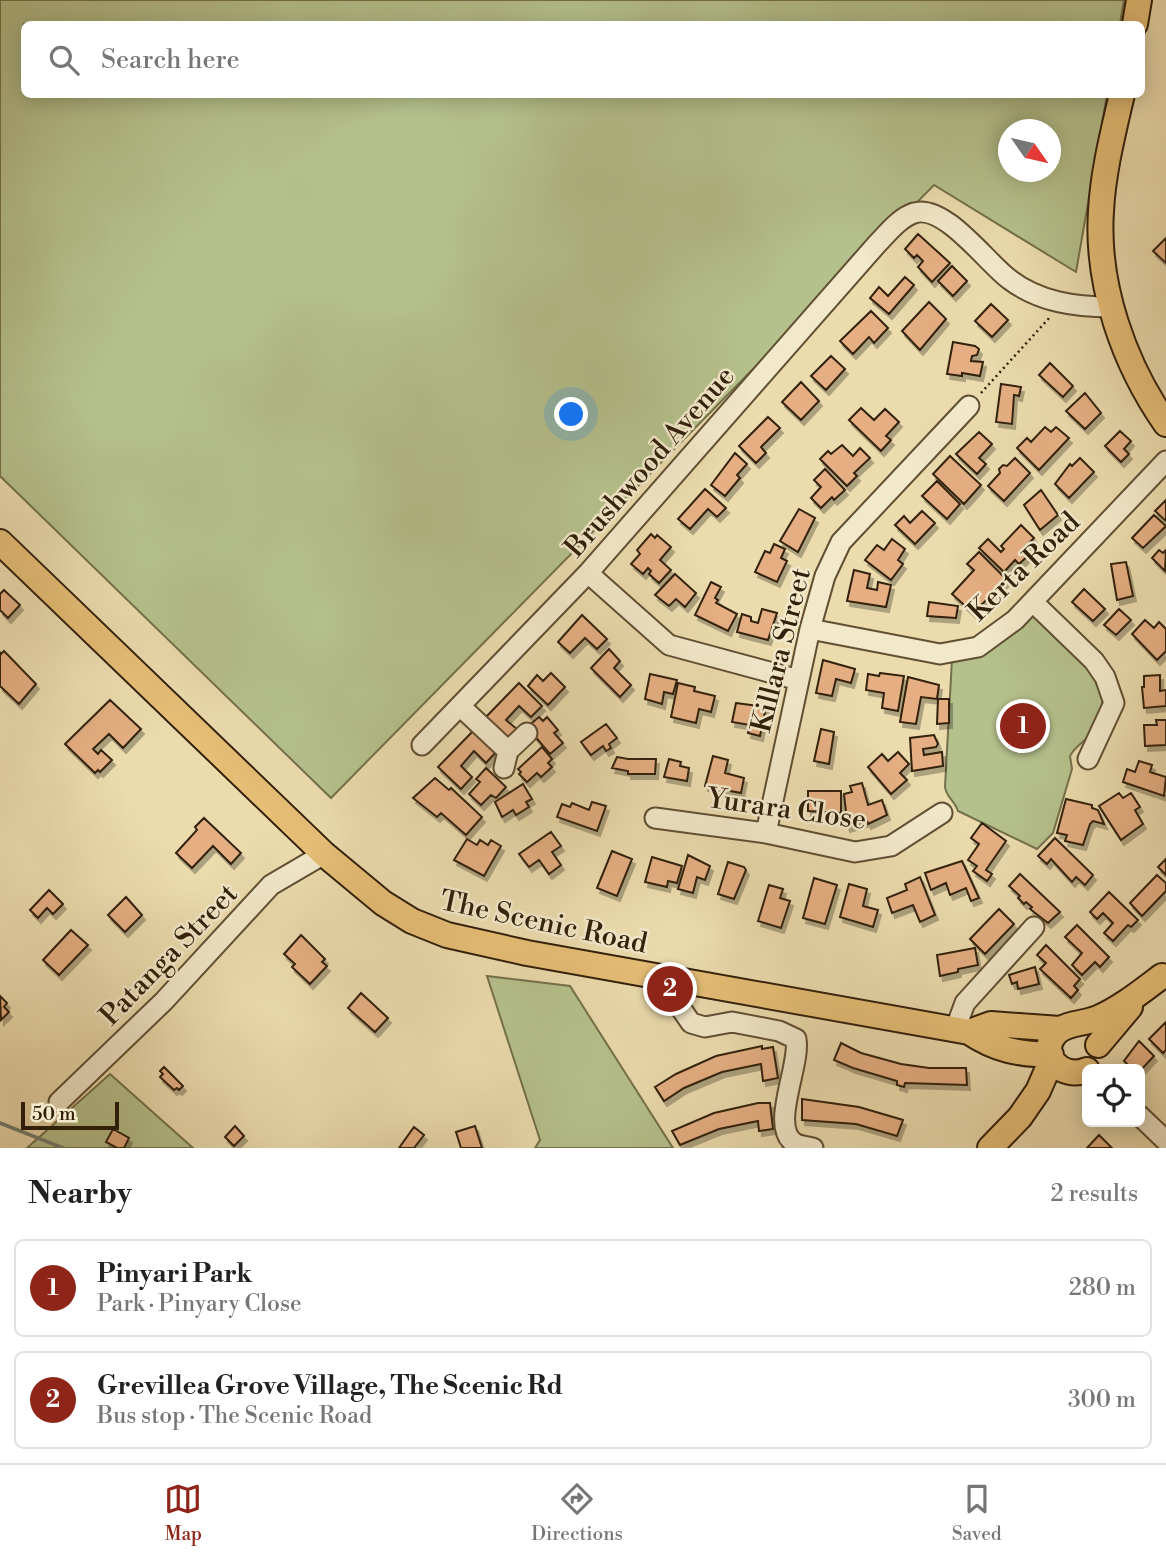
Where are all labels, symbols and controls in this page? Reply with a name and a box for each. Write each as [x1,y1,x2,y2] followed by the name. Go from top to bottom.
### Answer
[21,21,1145,98] search box
[45,41,83,79] icon: search
[101,44,240,76] text: Search here
[998,119,1061,182] north arrow
[557,359,743,565] street label: Brushwood Avenue
[554,397,588,431] your location
[961,505,1088,629] street label: Kerta Road
[744,564,819,736] street label: Killara Street
[1000,700,1046,752] pin: 1
[703,781,869,838] street label: Yurara Close
[93,877,245,1033] street label: Patanga Street
[437,883,651,962] street label: The Scenic Road
[647,963,693,1015] pin: 2
[1082,1064,1145,1127] map controls
[1082,1064,1145,1127] button: locate
[21,1099,119,1131] scale bar
[32,1102,76,1126] text: 50 m
[28,1175,132,1213] text: Nearby
[1051,1180,1138,1208] text: 2 results
[97,1258,252,1290] text: Pinyari Park
[47,1274,59,1302] text: 1
[1069,1274,1136,1302] text: 280 m
[97,1290,302,1318] text: Park · Pinyary Close
[97,1370,563,1402] text: Grevillea Grove Village, The Scenic Rd
[46,1386,60,1414] text: 2
[1068,1386,1136,1414] text: 300 m
[97,1402,372,1430] text: Bus stop · The Scenic Road
[164,1480,202,1546] tab: Map
[531,1480,623,1546] tab: Directions
[952,1480,1002,1546] tab: Saved

